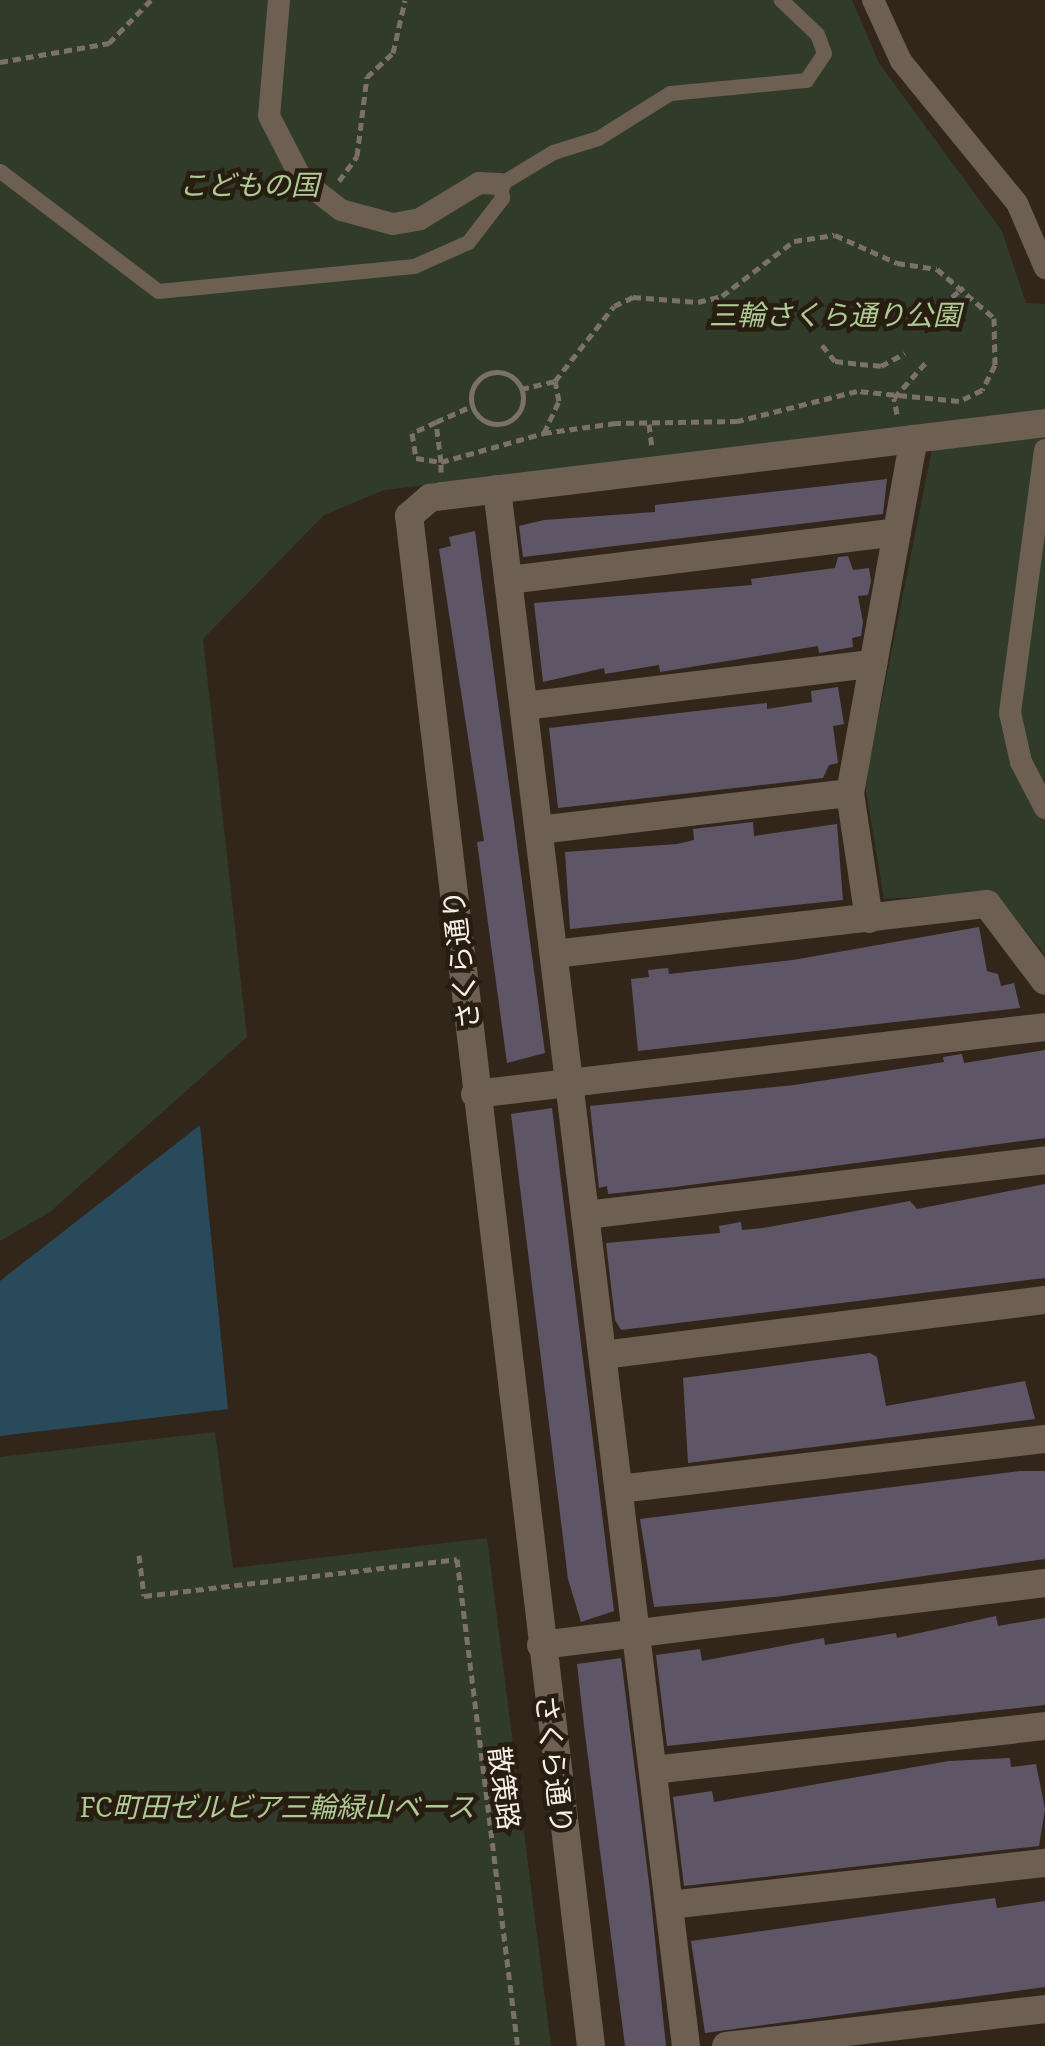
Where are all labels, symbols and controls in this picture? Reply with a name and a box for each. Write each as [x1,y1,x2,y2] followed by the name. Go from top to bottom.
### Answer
[179,166,319,200] park label: こどもの国
[709,296,961,330] park label: 三輪さくら通り公園
[434,888,484,1032] street label: さくら通り
[531,1692,581,1836] street label: さくら通り
[484,1744,528,1832] street label: 散策路
[78,1788,476,1822] park label: FC町田ゼルビア三輪緑山ベース

